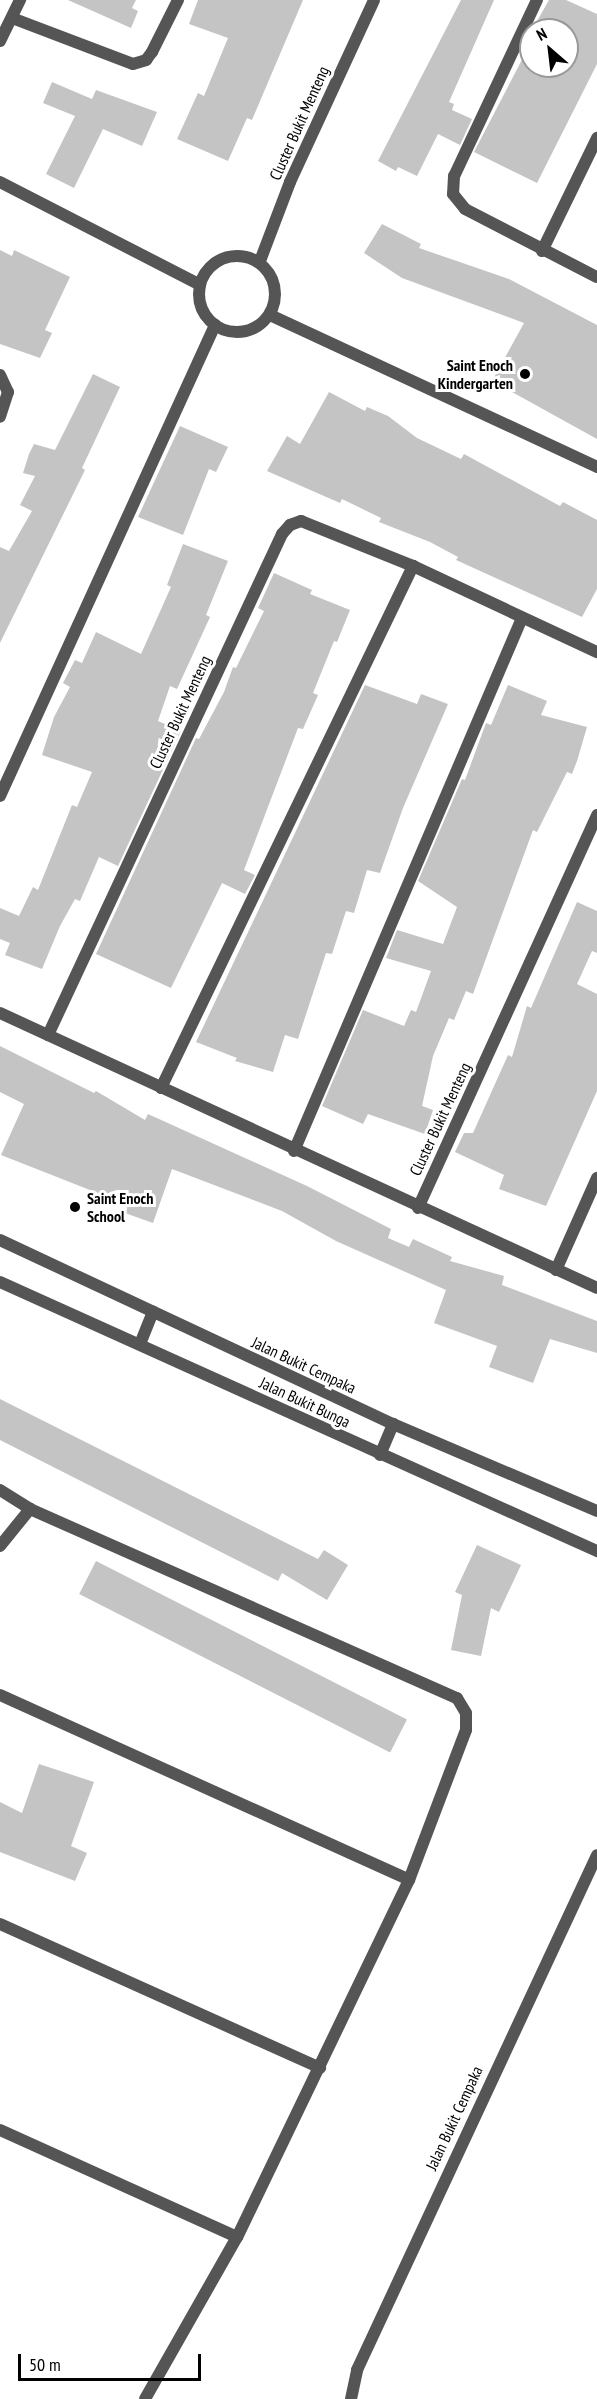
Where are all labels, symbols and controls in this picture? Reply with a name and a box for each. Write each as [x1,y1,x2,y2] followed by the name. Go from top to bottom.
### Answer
[519,18,579,78] north arrow
[533,23,550,45] text: N
[265,63,333,183] street label: Cluster Bukit Menteng
[438,355,513,393] place label: Saint Enoch Kindergarten
[518,367,532,381] marker: Saint Enoch Kindergarten
[145,652,215,772] street label: Cluster Bukit Menteng
[405,1059,475,1179] street label: Cluster Bukit Menteng
[87,1188,153,1226] place label: Saint Enoch School
[68,1200,82,1214] marker: Saint Enoch School
[249,1333,359,1397] street label: Jalan Bukit Cempaka
[257,1373,353,1431] street label: Jalan Bukit Bunga
[422,2063,486,2173] street label: Jalan Bukit Cempaka
[21,2342,204,2380] scale bar
[29,2353,61,2376] text: 50 m

